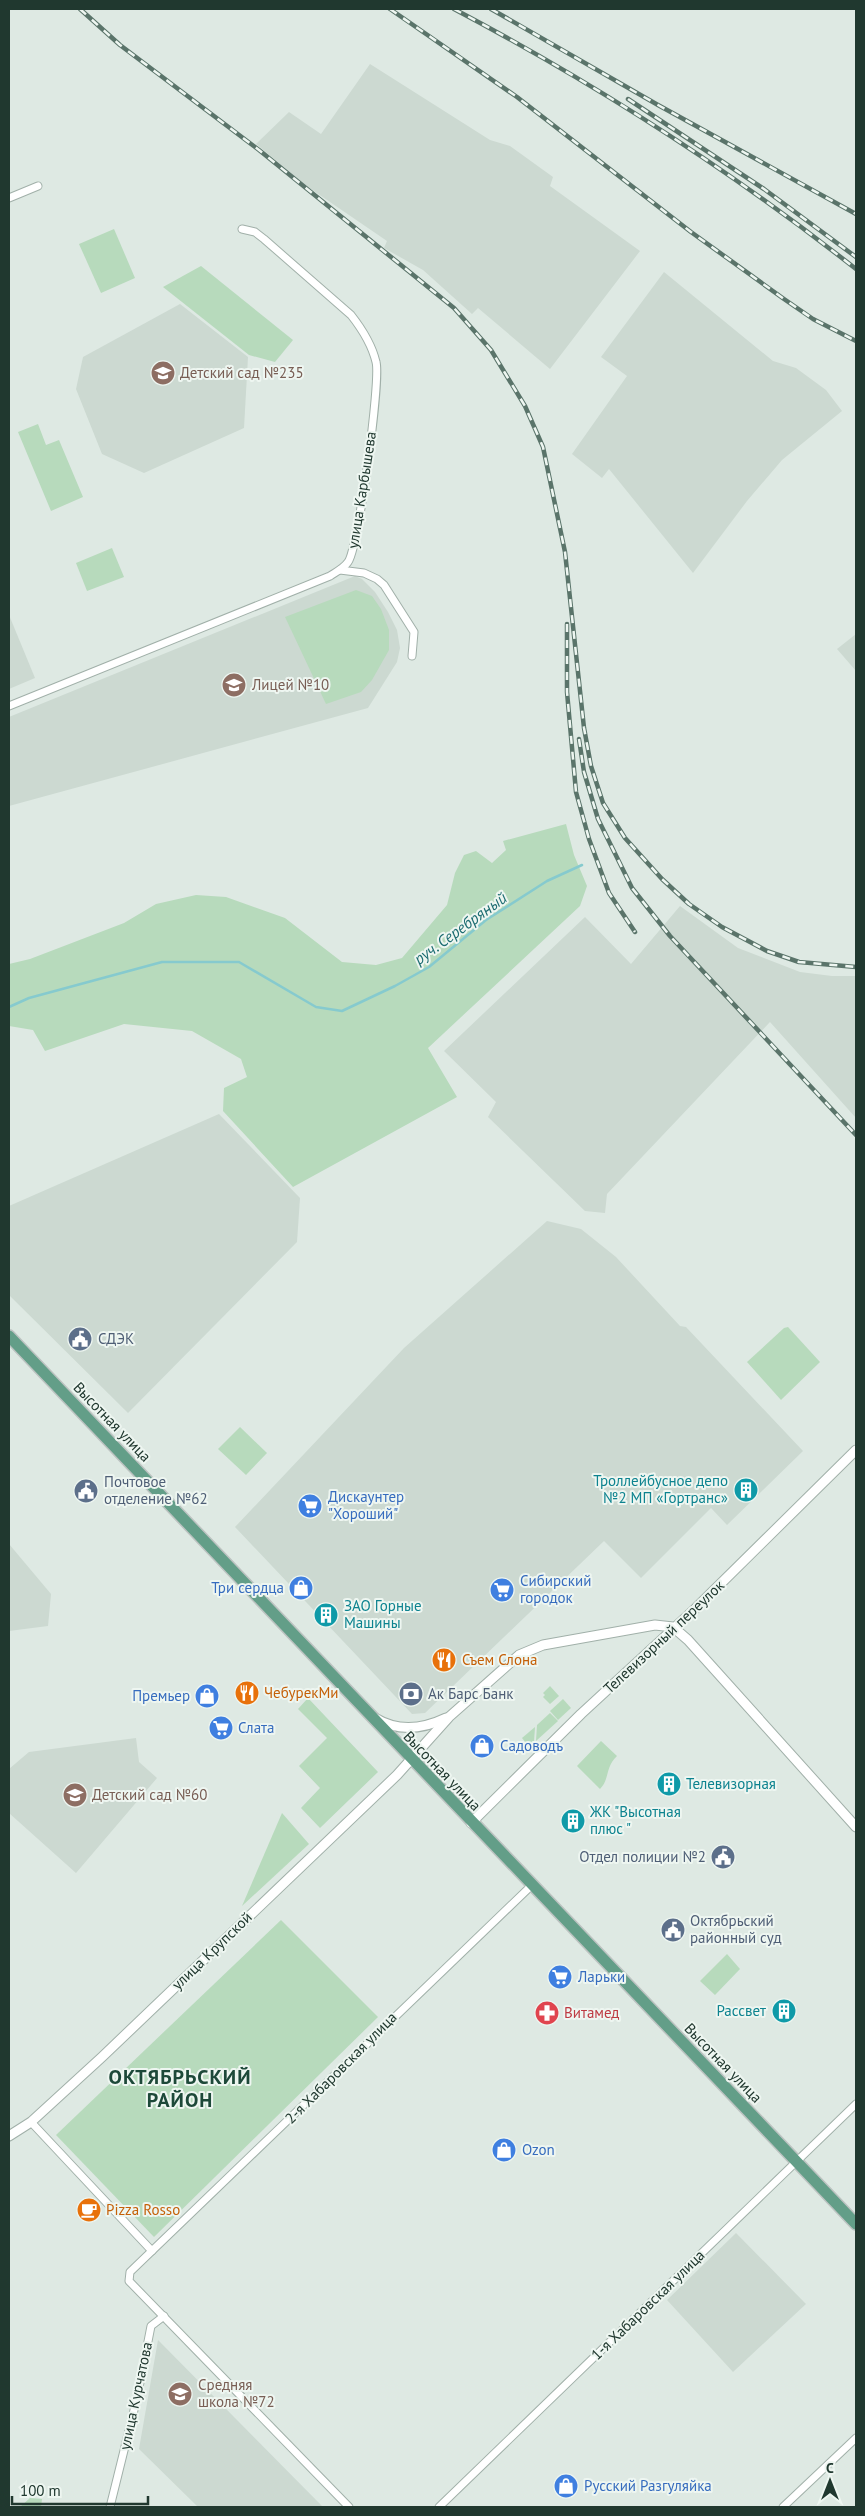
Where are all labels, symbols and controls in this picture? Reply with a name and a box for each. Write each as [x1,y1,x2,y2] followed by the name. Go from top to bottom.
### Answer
[150,360,176,386] school or university icon: Детский сад №235
[180,363,304,382] place label: Детский сад №235
[343,430,380,550] street label: улица Карбышева
[221,672,247,698] school or university icon: Лицей №10
[251,675,329,694] place label: Лицей №10
[409,888,510,969] water label: руч. Серебряный
[67,1326,93,1352] public building icon: СДЭК
[98,1329,134,1348] place label: СДЭК
[70,1378,155,1466] street label: Высотная улица
[593,1471,728,1507] place label: Троллейбусное депо №2 МП «Гортранс»
[104,1472,208,1508] place label: Почтовое отделение №62
[733,1477,759,1503] building icon: Троллейбусное депо №2 МП «Гортранс»
[73,1478,99,1504] public building icon: Почтовое отделение №62
[328,1487,404,1523] place label: Дискаунтер "Хороший"
[297,1493,323,1519] supermarket icon: Дискаунтер "Хороший"
[520,1571,591,1607] place label: Сибирский городок
[288,1575,314,1601] shop icon: Три сердца
[599,1575,729,1698] street label: Телевизорный переулок
[489,1577,515,1603] supermarket icon: Сибирский городок
[211,1578,284,1597] place label: Три сердца
[344,1596,422,1632] place label: ЗАО Горные Машины
[313,1602,339,1628] building icon: ЗАО Горные Машины
[431,1647,457,1673] restaurant icon: Съем Слона
[462,1650,537,1669] place label: Съем Слона
[234,1680,260,1706] restaurant icon: ЧебурекМи
[398,1681,424,1707] bank icon: Ак Барс Банк
[194,1683,220,1709] shop icon: Премьер
[264,1683,339,1702] place label: ЧебурекМи
[428,1684,514,1703] place label: Ак Барс Банк
[132,1686,190,1705] place label: Премьер
[208,1715,234,1741] supermarket icon: Слата
[238,1718,275,1737] place label: Слата
[400,1727,485,1815] street label: Высотная улица
[469,1733,495,1759] shop icon: Садоводъ
[500,1736,563,1755] place label: Садоводъ
[656,1771,682,1797] building icon: Телевизорная
[686,1774,776,1793] place label: Телевизорная
[62,1782,88,1808] school or university icon: Детский сад №60
[92,1785,207,1804] place label: Детский сад №60
[589,1802,681,1838] place label: ЖК "Высотная плюс "
[560,1808,586,1834] building icon: ЖК "Высотная плюс "
[710,1844,736,1870] public building icon: Отдел полиции №2
[579,1847,706,1866] place label: Отдел полиции №2
[168,1908,256,1994] street label: улица Крупской
[690,1911,782,1947] place label: Октябрьский районный суд
[660,1917,686,1943] public building icon: Октябрьский районный суд
[547,1964,573,1990] supermarket icon: Ларьки
[577,1967,625,1986] place label: Ларьки
[771,1998,797,2024] building icon: Рассвет
[534,2000,560,2026] pharmacy icon: Витамед
[716,2001,766,2020] place label: Рассвет
[564,2003,619,2022] place label: Витамед
[281,2008,401,2128] street label: 2-я Хабаровская улица
[681,2019,766,2107] street label: Высотная улица
[109,2064,251,2113] district label: ОКТЯБРЬСКИЙ РАЙОН
[491,2137,517,2163] shop icon: Ozon
[522,2140,555,2159] place label: Ozon
[76,2197,102,2223] cafe icon: Pizza Rosso
[106,2200,180,2219] place label: Pizza Rosso
[587,2245,708,2364] street label: 1-я Хабаровская улица
[115,2340,156,2452] street label: улица Курчатова
[198,2375,275,2411] place label: Средняя школа №72
[167,2381,193,2407] school or university icon: Средняя школа №72
[805,2456,855,2506] north arrow
[826,2459,834,2477] text: С
[553,2473,579,2499] shop icon: Русский Разгуляйка
[12,2474,149,2506] scale bar
[584,2476,712,2495] place label: Русский Разгуляйка
[20,2481,61,2500] text: 100 m

